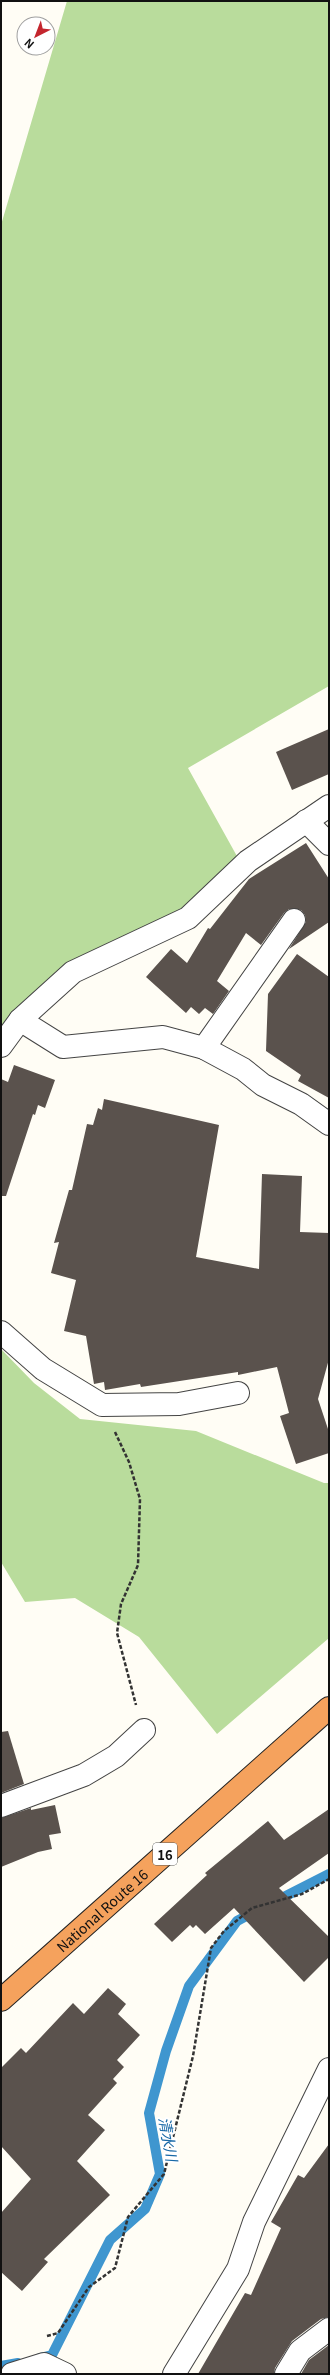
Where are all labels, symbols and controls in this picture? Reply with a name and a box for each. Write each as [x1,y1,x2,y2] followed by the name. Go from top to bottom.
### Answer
[16,16,56,56] north arrow
[20,35,37,53] text: N
[153,1843,177,1865] road number: 16
[52,1864,152,1956] street label: National Route 16
[155,2115,184,2165] water label: 清水川

